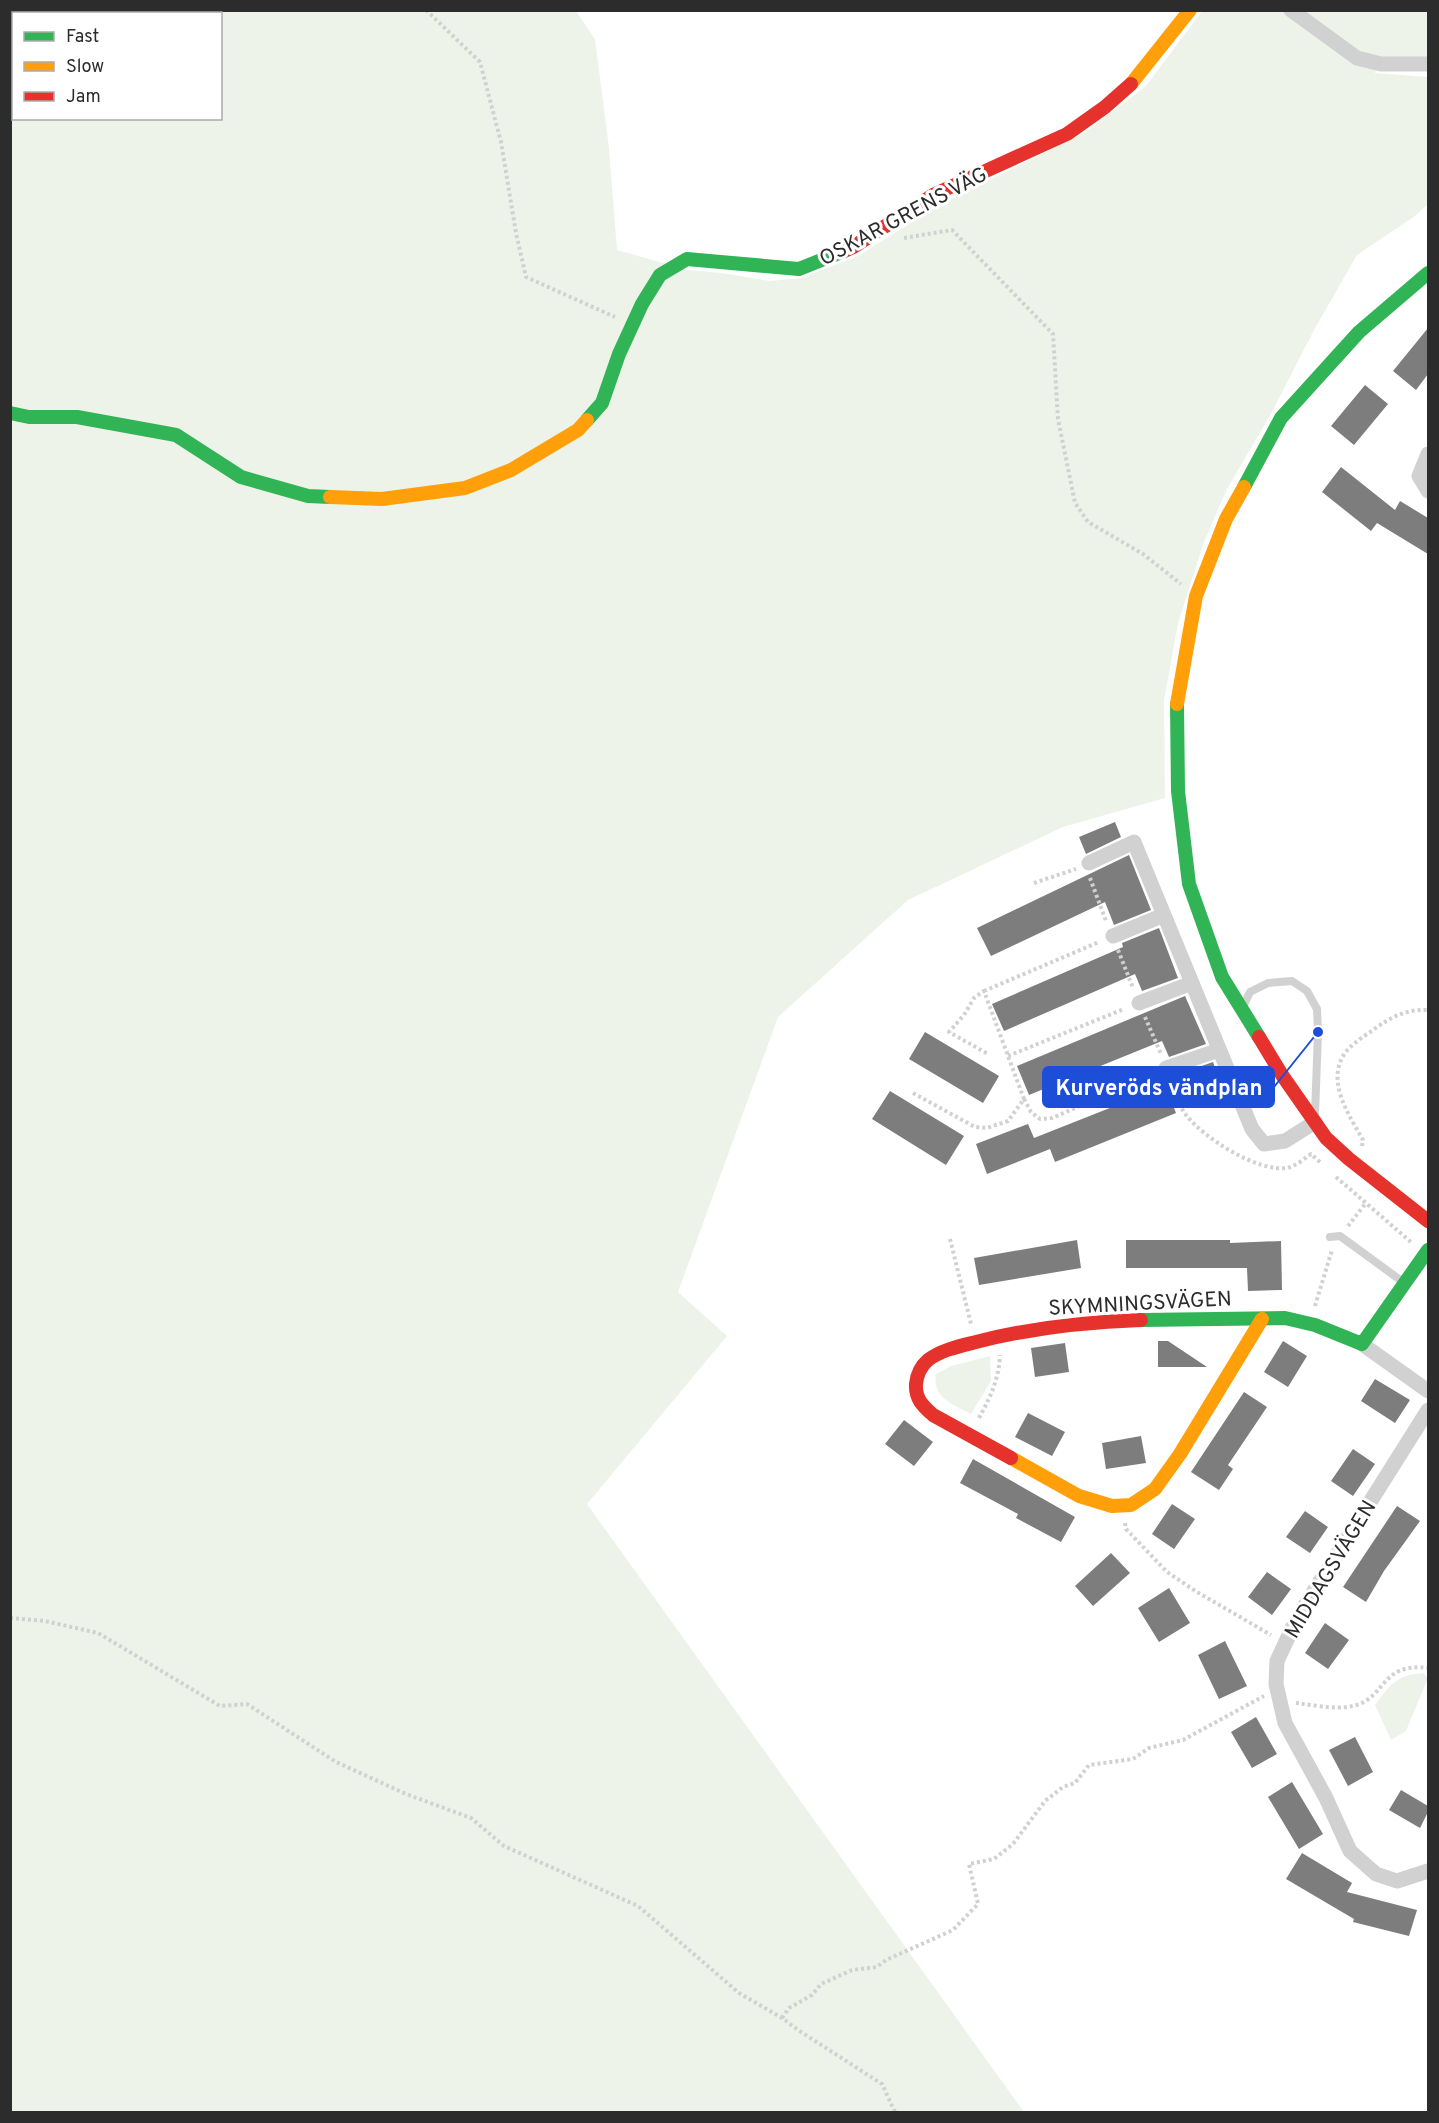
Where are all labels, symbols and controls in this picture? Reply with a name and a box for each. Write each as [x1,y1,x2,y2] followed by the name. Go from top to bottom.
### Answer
[12,12,222,120] legend
[66,26,99,49] text: Fast
[66,56,104,79] text: Slow
[66,86,101,109] text: Jam
[815,162,992,273] street label: OSKAR GRENS VÄG
[1043,1067,1274,1107] callout: Kurveröds vändplan
[1055,1076,1263,1103] text: Kurveröds vändplan
[1048,1286,1232,1323] street label: SKYMNINGSVÄGEN
[1279,1496,1383,1644] street label: MIDDAGSVÄGEN

